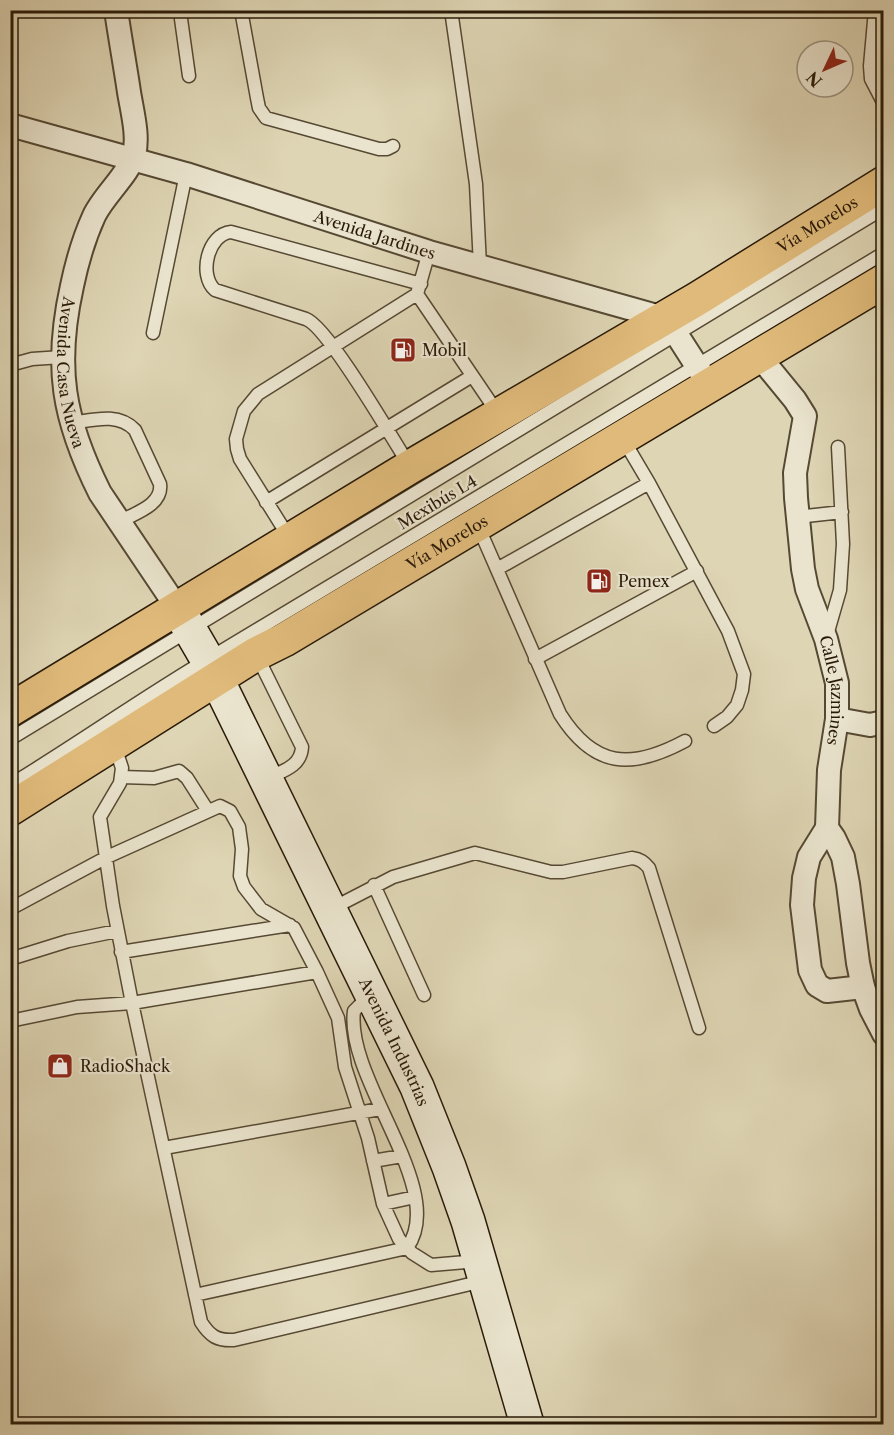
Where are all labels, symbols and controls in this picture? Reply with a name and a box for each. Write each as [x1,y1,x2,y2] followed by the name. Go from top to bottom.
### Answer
[795,39,855,99] north arrow
[802,67,826,91] text: N
[772,192,861,258] street label: Vía Morelos
[311,205,438,263] street label: Avenida Jardines
[53,294,89,451] street label: Avenida Casa Nueva
[388,335,418,365] fuel station icon: Mobil
[422,340,467,360] place label: Mobil
[394,471,480,533] street label: Mexibús L4
[402,510,491,575] street label: Vía Morelos
[584,566,614,596] fuel station icon: Pemex
[618,571,670,591] place label: Pemex
[815,633,847,747] street label: Calle Jazmines
[354,973,434,1109] street label: Avenida Industrias
[45,1051,75,1081] shop icon: RadioShack
[80,1056,171,1076] place label: RadioShack

